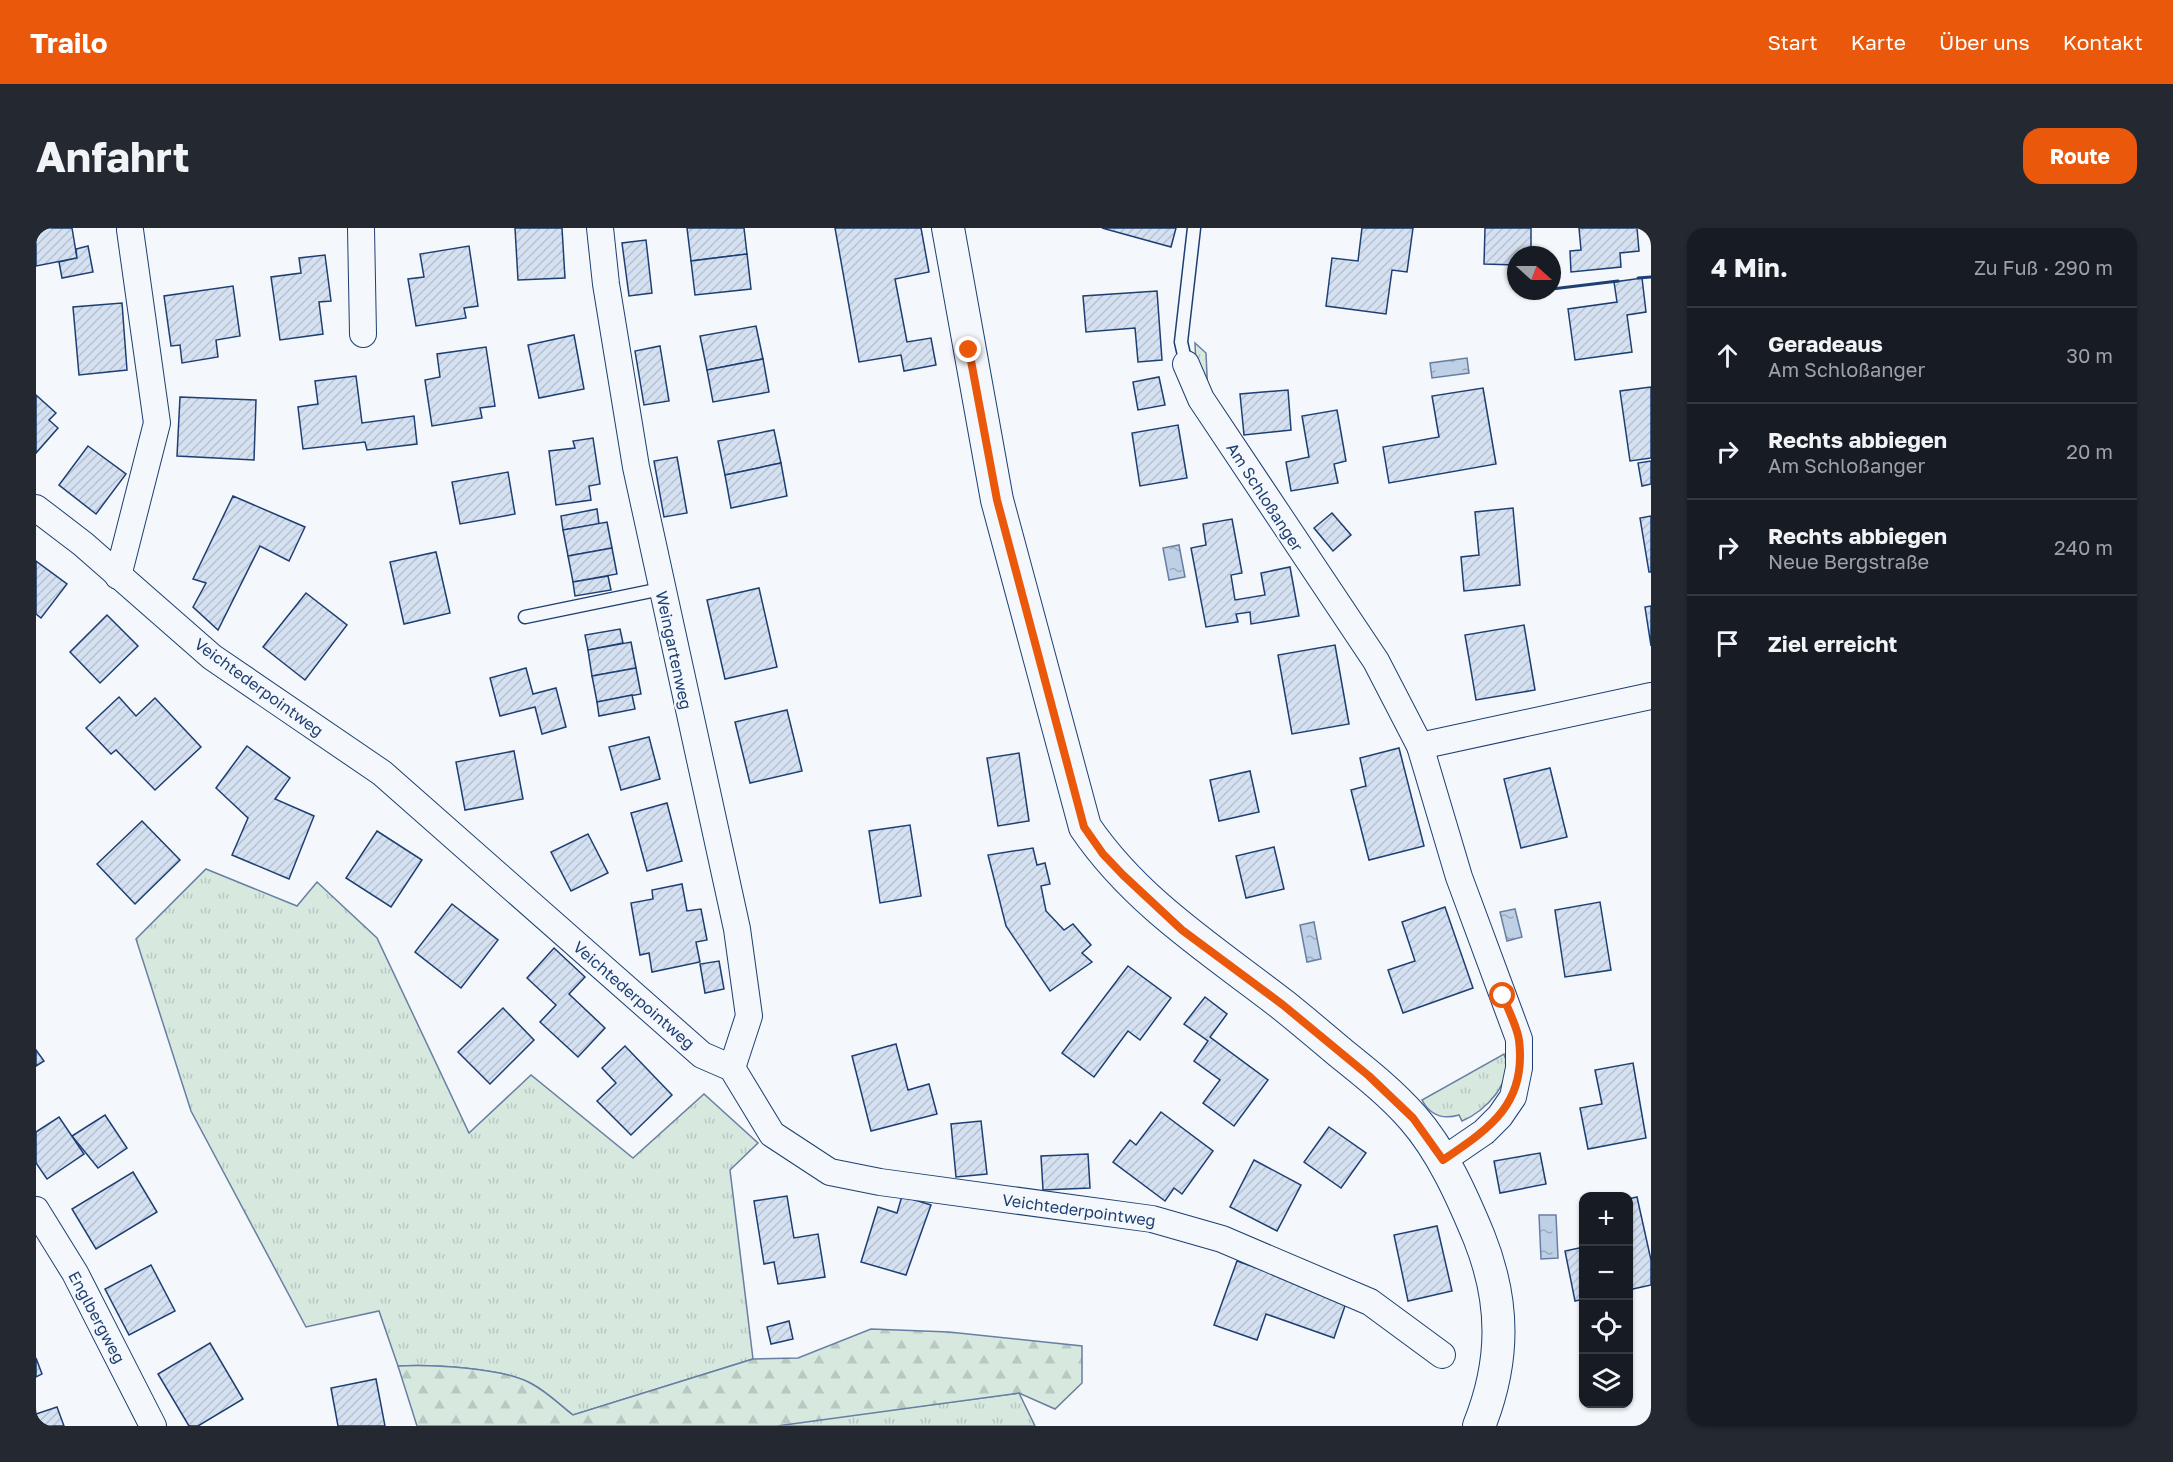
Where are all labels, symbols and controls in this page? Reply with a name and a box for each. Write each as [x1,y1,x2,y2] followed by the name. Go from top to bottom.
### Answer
[30,26,108,59] text: Trailo
[1767,29,1818,55] text: Start
[1851,29,1906,55] text: Karte
[1939,29,2030,55] text: Über uns
[2063,29,2143,55] text: Kontakt
[2023,128,2137,184] button: Route
[36,131,190,181] text: Anfahrt
[1507,246,1561,300] north arrow
[1711,252,1788,283] text: 4 Min.
[1974,255,2113,279] text: Zu Fuß · 290 m
[1768,330,1883,357] text: Geradeaus
[955,336,981,362] route end
[1711,339,1744,372] icon: ahead
[2066,343,2113,367] text: 30 m
[1768,357,1925,381] text: Am Schloßanger
[1768,426,1947,453] text: Rechts abbiegen
[1711,435,1744,468] icon: right
[1222,439,1308,555] street label: Am Schloßanger
[2066,439,2113,463] text: 20 m
[1768,453,1925,477] text: Am Schloßanger
[1768,522,1947,549] text: Rechts abbiegen
[1711,531,1744,564] icon: right
[2054,535,2113,559] text: 240 m
[1768,549,1929,573] text: Neue Bergstraße
[652,589,696,711] street label: Weingartenweg
[1711,627,1744,660] icon: arrive
[1768,630,1897,657] text: Ziel erreicht
[191,633,327,741] street label: Veichtederpointweg
[569,937,699,1053] street label: Veichtederpointweg
[1489,982,1515,1008] route start
[1001,1189,1157,1231] street label: Veichtederpointweg
[1579,1192,1633,1408] map controls
[1579,1192,1633,1246] button: +
[1579,1246,1633,1300] button: −
[64,1267,130,1367] street label: Englbergweg
[1579,1300,1633,1354] button: locate
[1579,1354,1633,1408] button: layers

